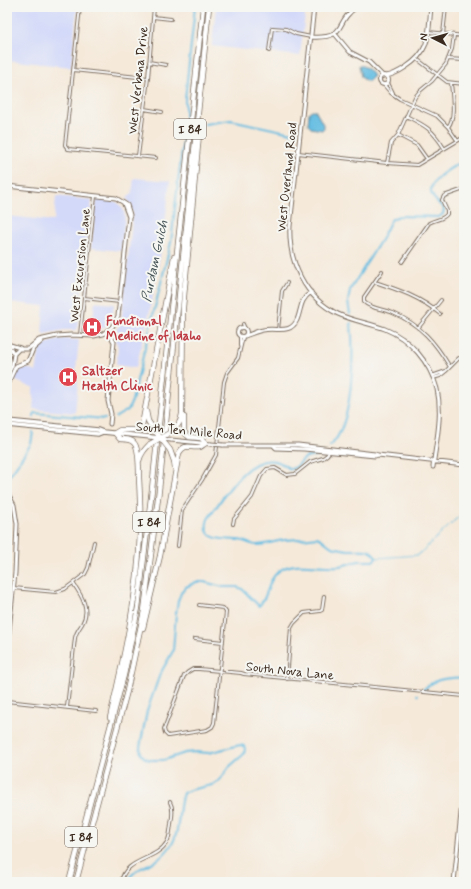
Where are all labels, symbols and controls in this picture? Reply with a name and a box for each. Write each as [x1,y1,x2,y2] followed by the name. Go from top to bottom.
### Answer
[413,18,453,58] north arrow
[124,25,153,135] street label: West Verbena Drive
[417,33,431,41] text: N
[174,119,206,139] road number: I 84
[273,122,302,233] street label: West Overland Road
[66,207,95,323] street label: West Excursion Lane
[138,218,172,304] water label: Purdam Gulch
[106,313,201,345] place label: Functional Medicine of Idaho
[81,316,103,338] hospital icon: Functional Medicine of Idaho
[82,363,153,395] place label: Saltzer Health Clinic
[57,366,79,388] hospital icon: Saltzer Health Clinic
[135,418,243,445] street label: South Ten Mile Road
[133,512,165,532] road number: I 84
[245,658,335,685] street label: South Nova Lane
[65,827,97,847] road number: I 84

